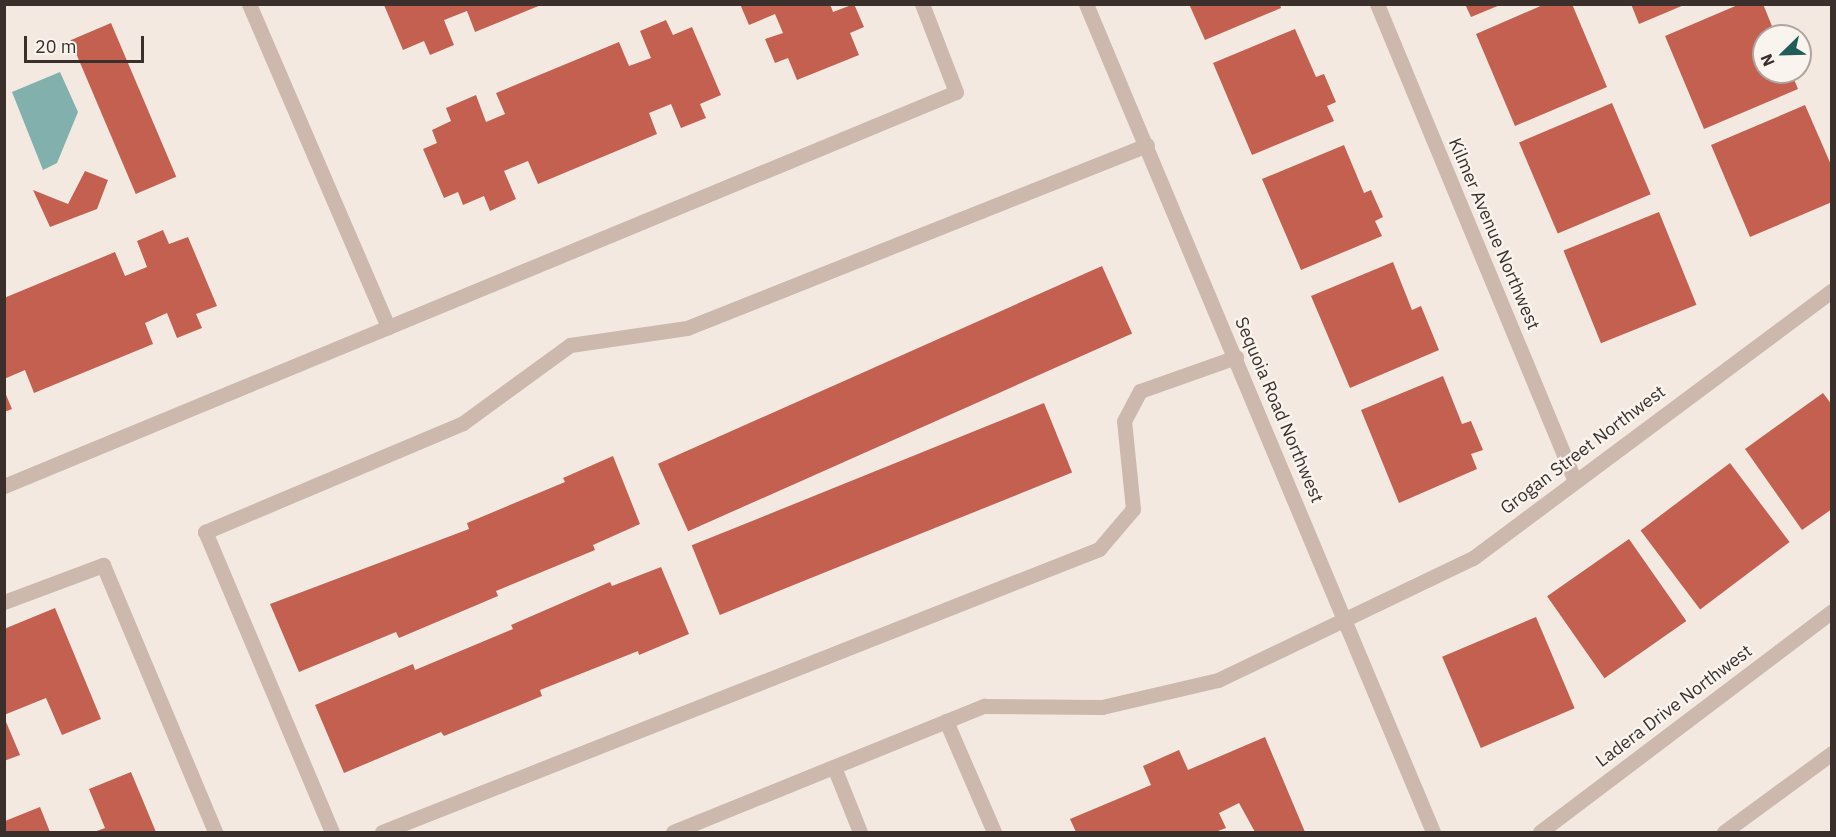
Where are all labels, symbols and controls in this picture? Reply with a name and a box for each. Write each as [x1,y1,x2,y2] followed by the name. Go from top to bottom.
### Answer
[27,24,147,62] scale bar
[1752,24,1812,84] north arrow
[35,35,77,58] text: 20 m
[1756,51,1779,69] text: N
[1444,135,1544,333] street label: Kilmer Avenue Northwest
[1230,314,1328,506] street label: Sequoia Road Northwest
[1496,381,1670,519] street label: Grogan Street Northwest
[1592,640,1756,772] street label: Ladera Drive Northwest

